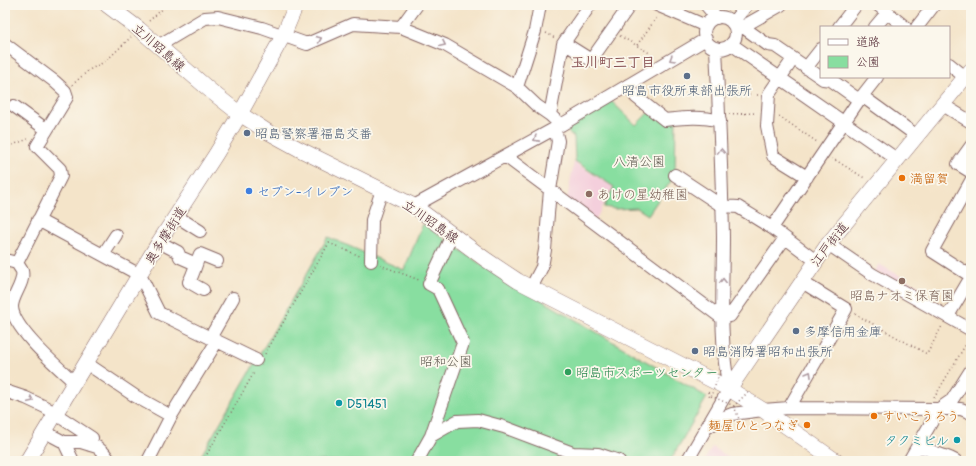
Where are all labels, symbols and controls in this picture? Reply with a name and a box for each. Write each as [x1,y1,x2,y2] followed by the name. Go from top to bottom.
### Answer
[129,20,189,76] street label: 立川昭島線
[820,26,950,78] legend
[316,35,323,43] one-way arrow
[856,35,880,50] text: 道路
[438,39,446,47] one-way arrow
[571,54,655,71] district label: 玉川町三丁目
[669,54,676,61] one-way arrow
[856,55,880,70] text: 公園
[682,71,692,81] marker: 昭島市役所東部出張所
[622,83,752,99] place label: 昭島市役所東部出張所
[255,126,372,142] place label: 昭島警察署福島交番
[242,128,252,138] marker: 昭島警察署福島交番
[533,135,540,142] one-way arrow
[716,148,725,154] one-way arrow
[613,154,665,170] park label: 八清公園
[910,171,949,187] place label: 満留賀
[897,173,907,183] marker: 満留賀
[257,184,354,200] place label: セブン-イレブン
[244,186,254,196] marker: セブン-イレブン
[597,187,688,203] place label: あけの星幼稚園
[584,189,594,199] marker: あけの星幼稚園
[399,197,462,248] street label: 立川昭島線
[142,204,190,267] street label: 奥多摩街道
[807,219,852,270] street label: 江戸街道
[897,276,907,286] marker: 昭島ナオミ保育園
[719,278,727,284] one-way arrow
[850,288,954,304] place label: 昭島ナオミ保育園
[804,324,882,340] place label: 多摩信用金庫
[791,326,801,336] marker: 多摩信用金庫
[703,344,833,360] place label: 昭島消防署昭和出張所
[690,346,700,356] marker: 昭島消防署昭和出張所
[420,354,472,370] park label: 昭和公園
[576,365,718,381] place label: 昭島市スポーツセンター
[563,367,573,377] marker: 昭島市スポーツセンター
[804,371,811,378] one-way arrow
[27,396,34,404] one-way arrow
[347,396,387,412] place label: D51451
[334,398,344,408] marker: D51451
[882,409,960,425] place label: すいこうろう
[869,411,879,421] marker: すいこうろう
[708,418,799,434] place label: 麺屋ひとつなぎ
[802,420,812,430] marker: 麺屋ひとつなぎ
[885,433,949,449] place label: タクミビル
[952,435,962,445] marker: タクミビル

